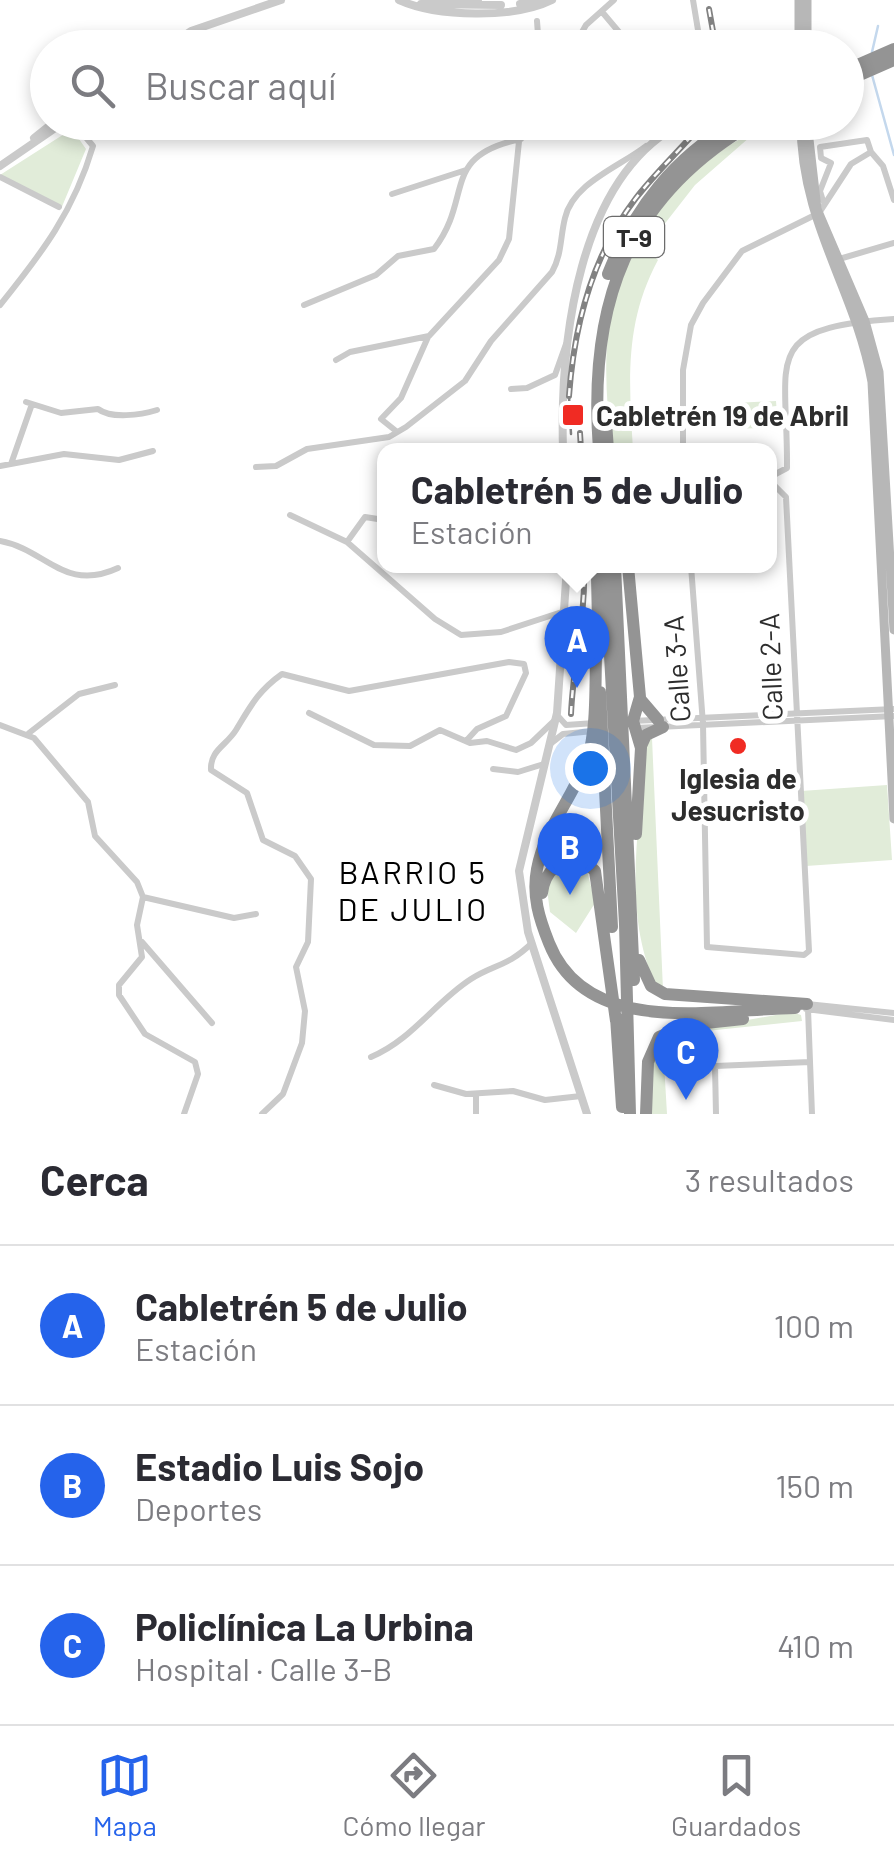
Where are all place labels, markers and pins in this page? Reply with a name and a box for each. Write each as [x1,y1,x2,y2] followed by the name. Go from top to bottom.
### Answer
[596,398,849,432] place label: Cabletrén 19 de Abril
[560,402,586,428] marker: Cabletrén 19 de Abril
[544,606,610,688] pin: A
[727,735,749,757] marker: Iglesia de Jesucristo
[671,761,805,827] place label: Iglesia de Jesucristo
[538,812,602,895] pin: B
[654,1018,718,1100] pin: C

